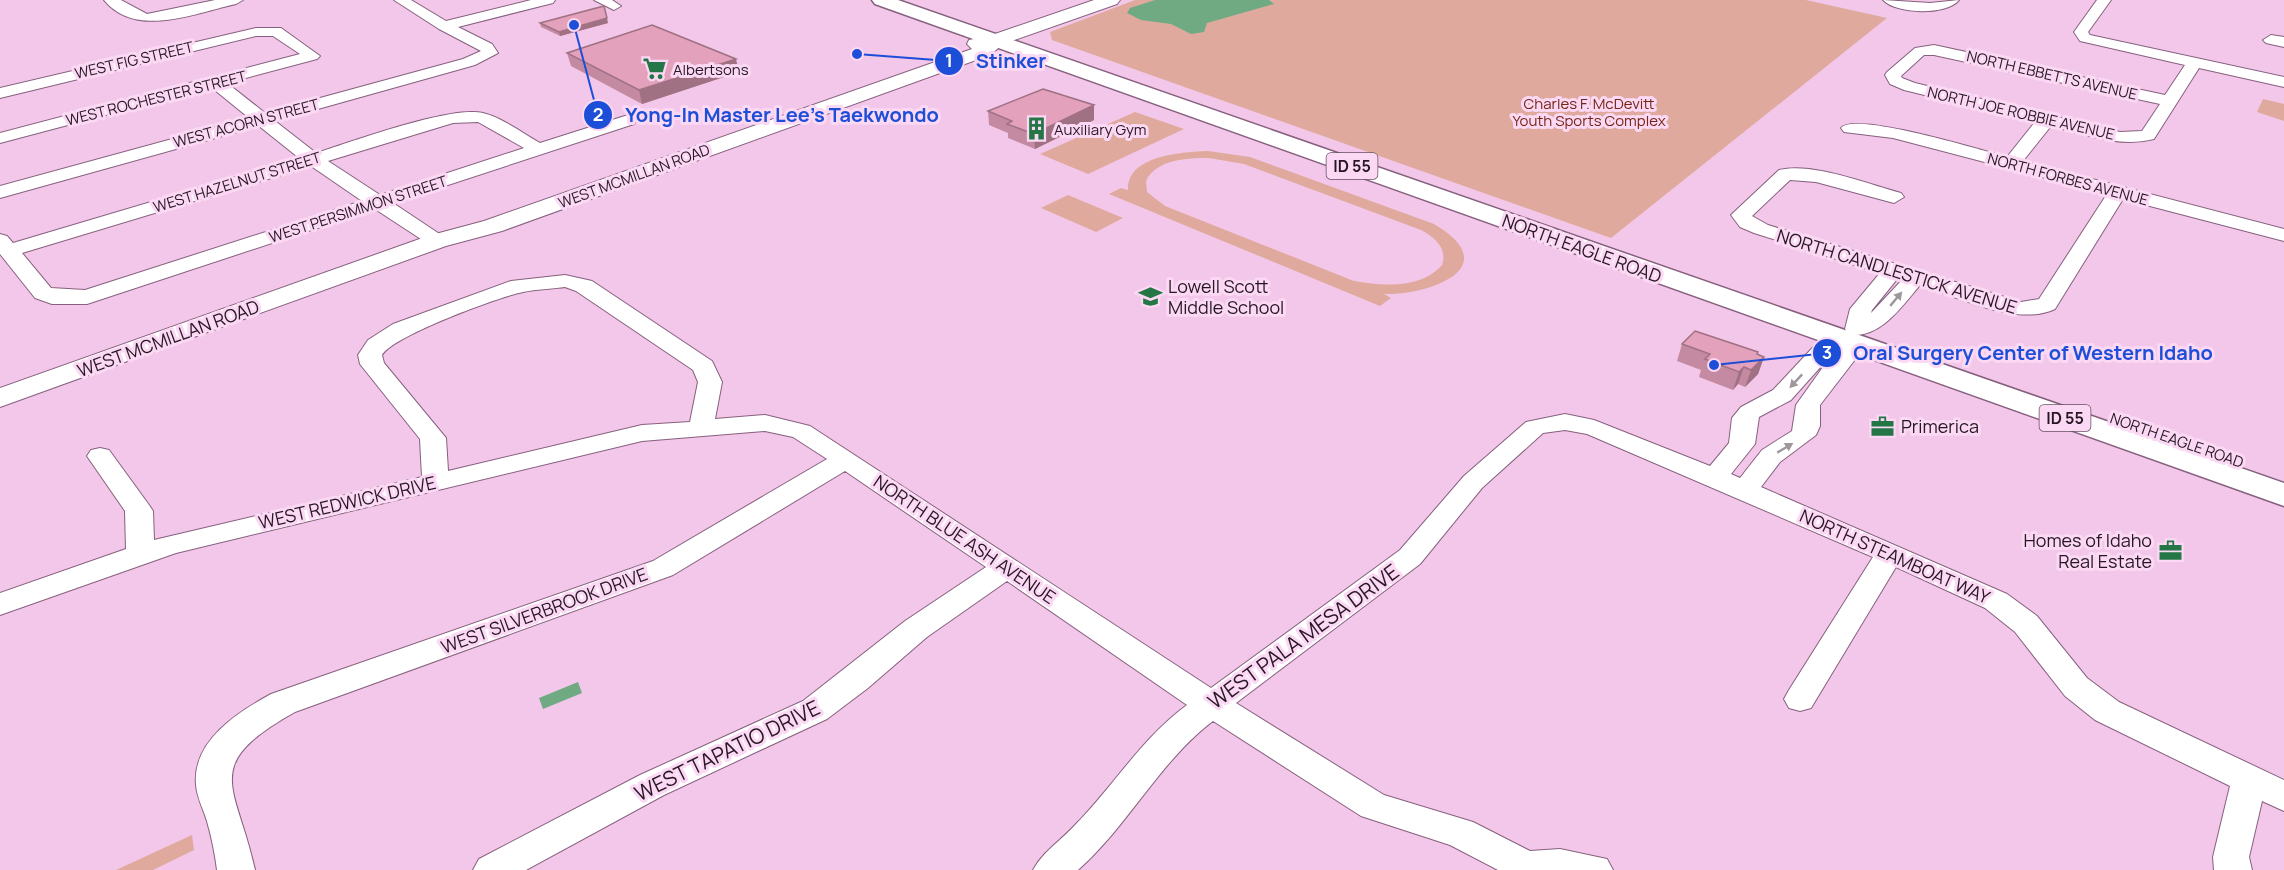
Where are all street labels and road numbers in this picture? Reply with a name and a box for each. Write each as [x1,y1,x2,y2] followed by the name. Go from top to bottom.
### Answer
[73,36,195,84] street label: WEST FIG STREET
[1965,45,2139,105] street label: NORTH EBBETTS AVENUE
[64,65,248,131] street label: WEST ROCHESTER STREET
[1925,81,2117,145] street label: NORTH JOE ROBBIE AVENUE
[171,93,321,153] street label: WEST ACORN STREET
[555,139,713,213] street label: WEST MCMILLAN ROAD
[151,146,323,217] street label: WEST HAZELNUT STREET
[1985,147,2151,211] street label: NORTH FORBES AVENUE
[1326,153,1378,179] road number: ID 55
[266,170,450,248] street label: WEST PERSIMMON STREET
[1499,208,1665,288] street label: NORTH EAGLE ROAD
[1774,223,2020,319] street label: NORTH CANDLESTICK AVENUE
[74,294,262,382] street label: WEST MCMILLAN ROAD
[2040,405,2090,431] road number: ID 55
[2107,407,2247,473] street label: NORTH EAGLE ROAD
[869,469,1061,609] street label: NORTH BLUE ASH AVENUE
[256,470,438,534] street label: WEST REDWICK DRIVE
[1796,503,1995,609] street label: NORTH STEAMBOAT WAY
[1202,557,1404,715] street label: WEST PALA MESA DRIVE
[437,561,651,659] street label: WEST SILVERBROOK DRIVE
[630,693,824,807] street label: WEST TAPATIO DRIVE

